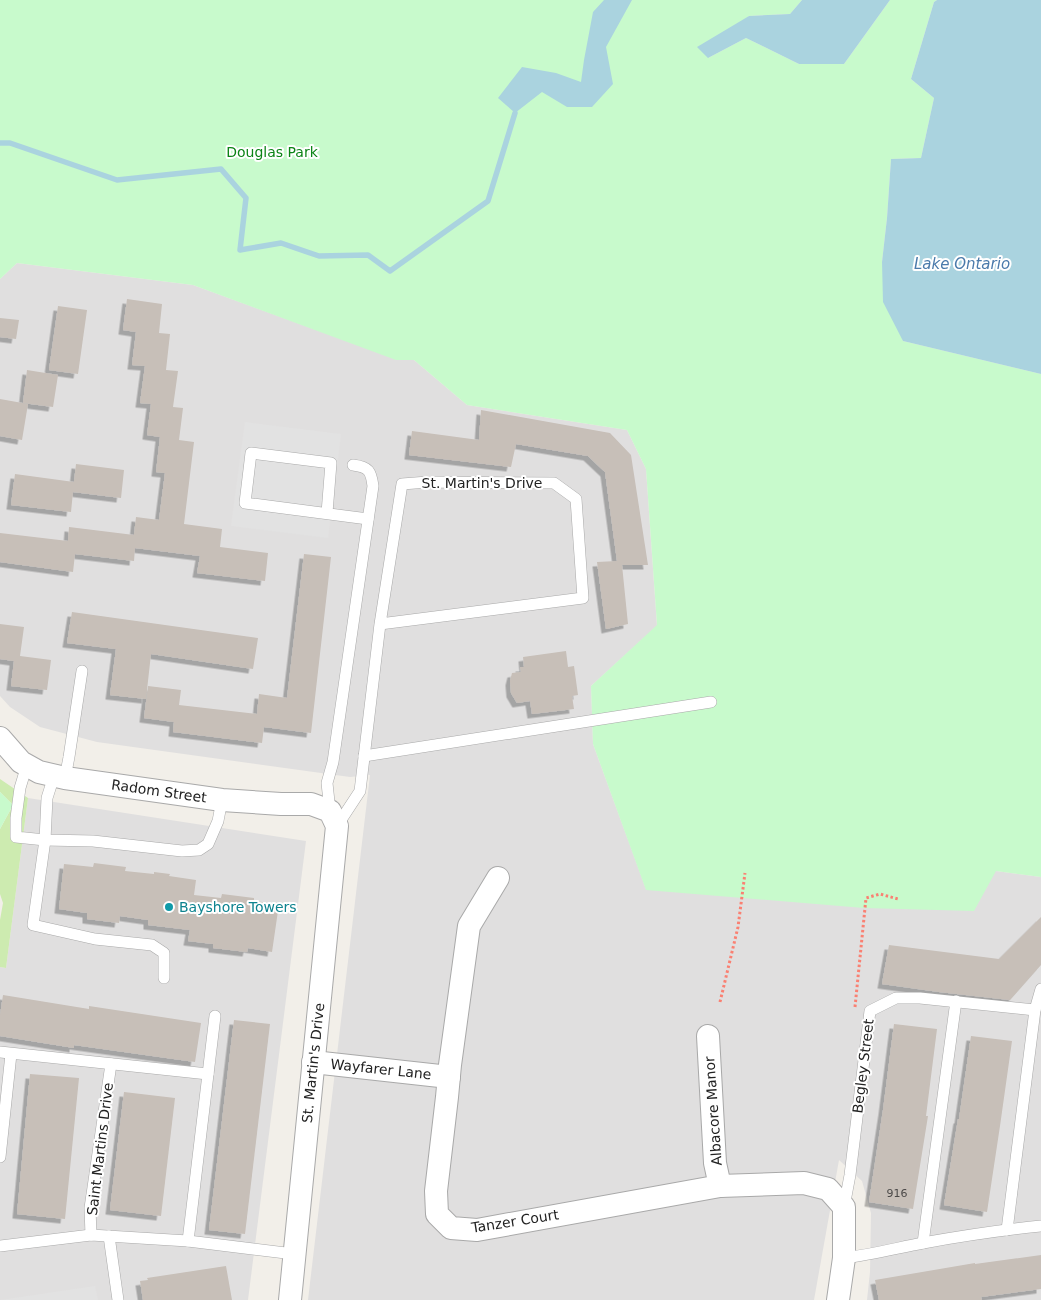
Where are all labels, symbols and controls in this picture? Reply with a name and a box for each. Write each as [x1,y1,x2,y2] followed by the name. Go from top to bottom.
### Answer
[226,144,319,160] park label: Douglas Park
[914,255,1010,273] water label: Lake Ontario
[422,475,542,491] street label: St. Martin's Drive
[110,776,208,806] street label: Radom Street
[179,899,297,915] place label: Bayshore Towers
[163,901,175,913] marker: Bayshore Towers
[299,1002,327,1124] street label: St. Martin's Drive
[849,1017,877,1114] street label: Begley Street
[330,1056,432,1082] street label: Wayfarer Lane
[701,1056,725,1166] street label: Albacore Manor
[84,1082,116,1216] street label: Saint Martins Drive
[887,1187,908,1200] house number: 916
[469,1206,560,1236] street label: Tanzer Court

